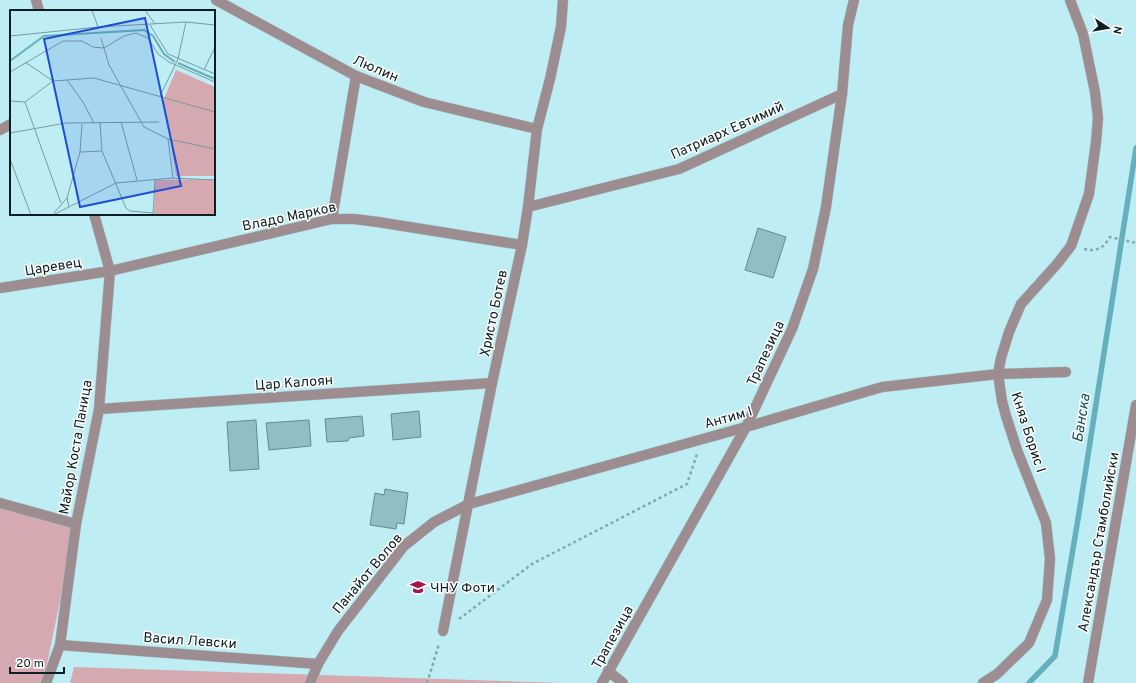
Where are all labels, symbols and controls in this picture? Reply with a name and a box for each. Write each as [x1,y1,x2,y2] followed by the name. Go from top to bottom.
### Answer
[1088,8,1128,48] north arrow
[10,10,215,215] inset map
[1109,25,1124,35] text: N
[350,52,401,87] street label: Люлин
[668,99,787,164] street label: Патриарх Евтимий
[241,199,338,236] street label: Владо Марков
[24,255,83,280] street label: Царевец
[477,268,512,358] street label: Христо Ботев
[744,318,789,389] street label: Трапезица
[255,372,334,395] street label: Цар Калоян
[56,379,97,516] street label: Майор Коста Паница
[1007,390,1049,475] street label: Княз Борис I
[1069,392,1096,444] water label: Банска
[702,403,754,433] street label: Антим I
[1075,451,1124,634] street label: Александър Стамболийски
[330,530,407,618] street label: Панайот Волов
[409,578,427,596] school or university icon: ЧНУ Фоти
[430,580,495,597] place label: ЧНУ Фоти
[589,603,638,673] street label: Трапезица
[143,630,237,653] street label: Васил Левски
[10,649,64,675] scale bar
[16,656,44,672] text: 20 m

